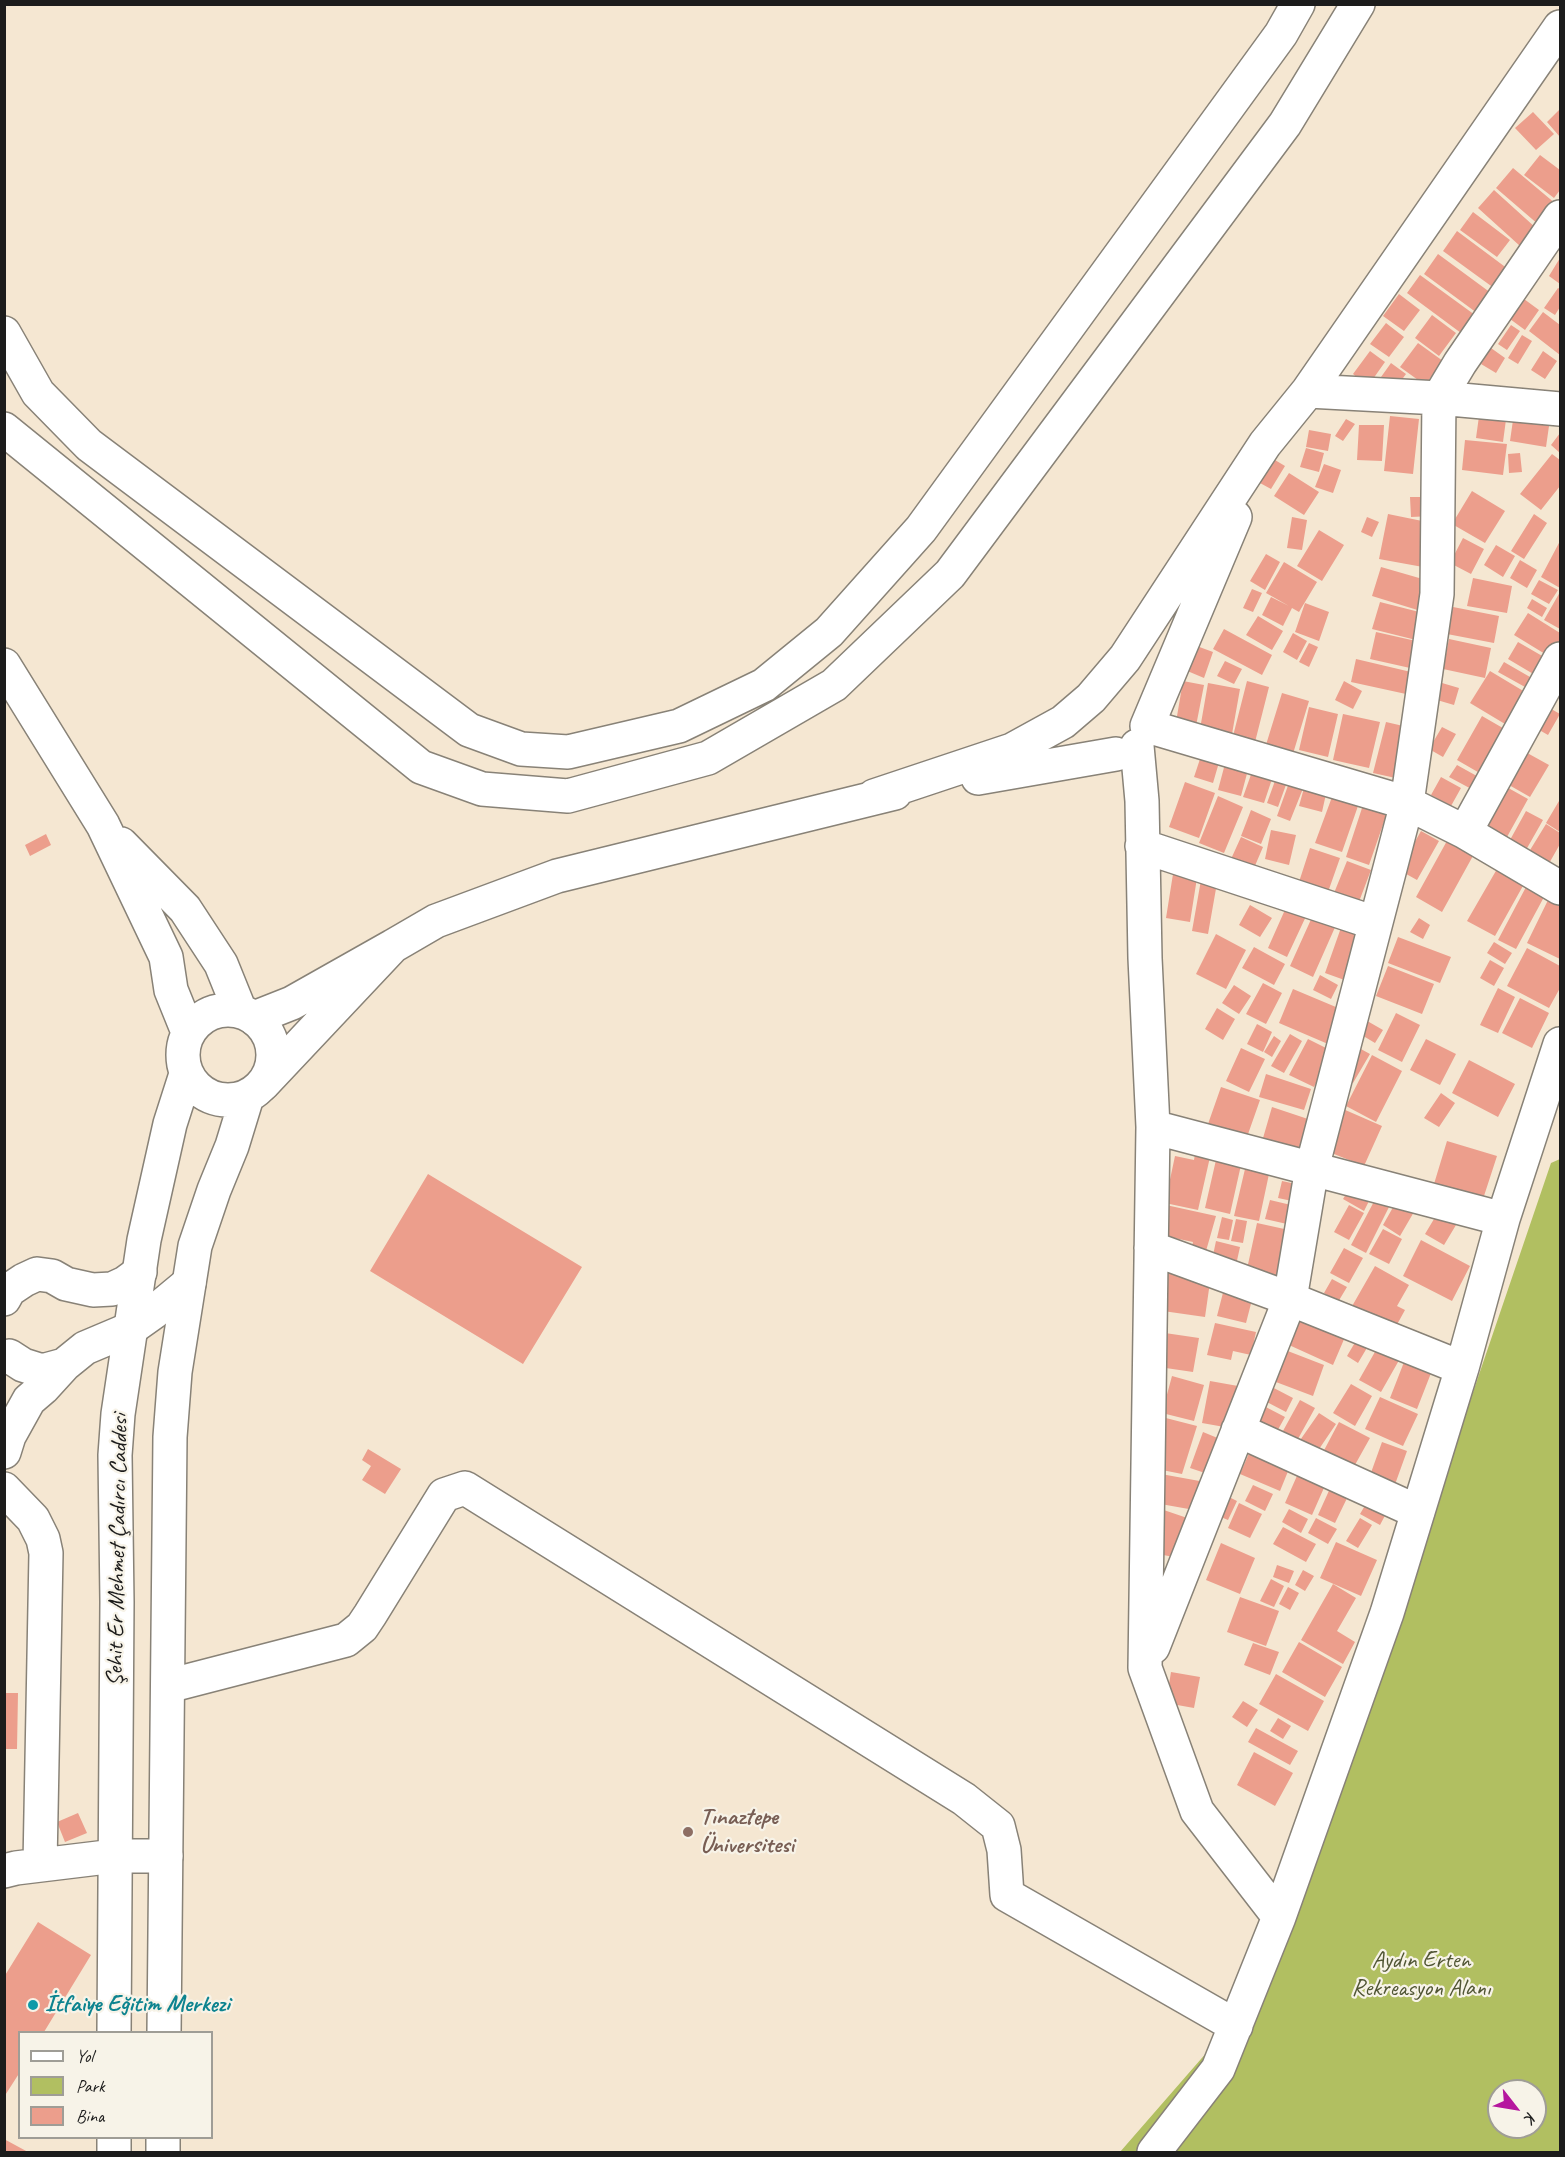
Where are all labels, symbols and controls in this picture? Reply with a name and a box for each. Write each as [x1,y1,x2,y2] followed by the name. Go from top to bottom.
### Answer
[101,1413,135,1687] street label: Şehit Er Mehmet Çadırcı Caddesi
[700,1804,794,1860] place label: Tınaztepe Üniversitesi
[681,1825,695,1839] marker: Tınaztepe Üniversitesi
[1352,1947,1490,2003] park label: Aydın Erten Rekreasyon Alanı
[45,1991,230,2019] place label: İtfaiye Eğitim Merkezi
[26,1998,40,2012] marker: İtfaiye Eğitim Merkezi
[18,2031,213,2139] legend
[76,2045,93,2067] text: Yol
[76,2075,105,2097] text: Park
[1487,2079,1547,2139] north arrow
[76,2105,104,2127] text: Bina
[1520,2109,1541,2126] text: K

